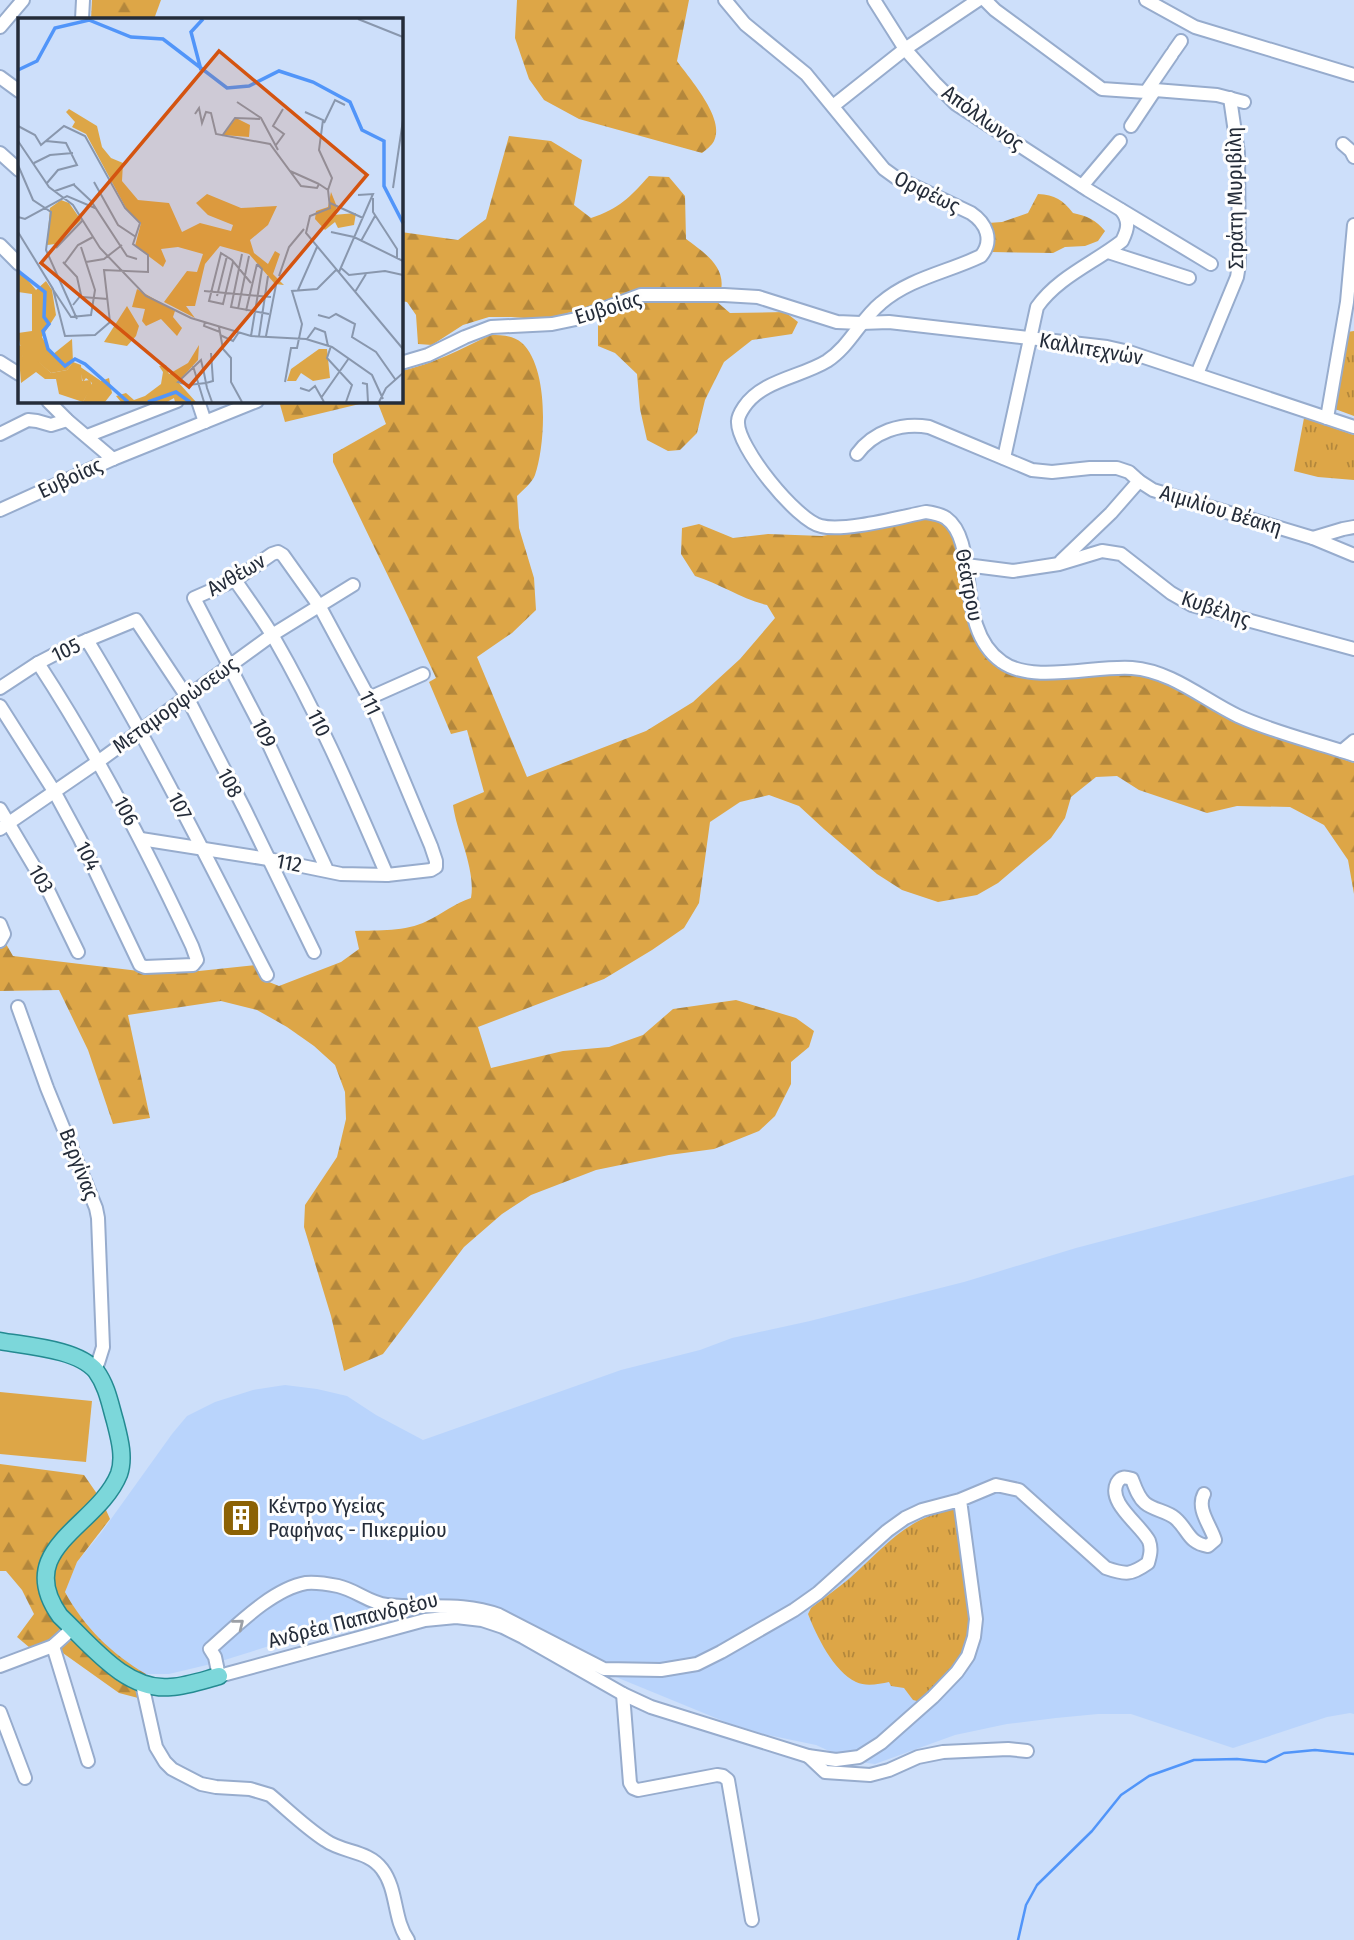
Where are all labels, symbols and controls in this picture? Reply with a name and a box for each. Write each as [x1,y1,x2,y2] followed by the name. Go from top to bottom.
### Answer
[18,18,402,402] inset map
[937,80,1029,156] street label: Απόλλωνος
[1221,127,1249,269] street label: Στράτη Μυριβίλη
[890,165,964,219] street label: Ορφέως
[572,286,644,330] street label: Ευβοίας
[1037,327,1145,371] street label: Καλλιτεχνών
[34,452,106,504] street label: Ευβοίας
[1157,479,1285,541] street label: Αιμιλίου Βέακη
[949,547,989,623] street label: Θεάτρου
[202,548,270,602] street label: Ανθέων
[1178,585,1254,633] street label: Κυβέλης
[47,632,85,668] street label: 105
[107,651,243,759] street label: Μεταμορφώσεως
[353,687,387,719] street label: 111
[301,705,337,741] street label: 110
[246,714,282,752] street label: 109
[212,764,248,802] street label: 108
[162,788,198,824] street label: 107
[108,792,144,830] street label: 106
[70,837,106,875] street label: 104
[274,848,304,878] street label: 112
[23,860,59,898] street label: 103
[53,1124,105,1204] street label: Βεργίνας
[268,1493,447,1543] place label: Κέντρο Υγείας Ραφήνας - Πικερμίου
[220,1497,262,1539] building icon: Κέντρο Υγείας Ραφήνας - Πικερμίου
[265,1586,441,1654] street label: Ανδρέα Παπανδρέου
[232,1619,244,1632] one-way arrow

